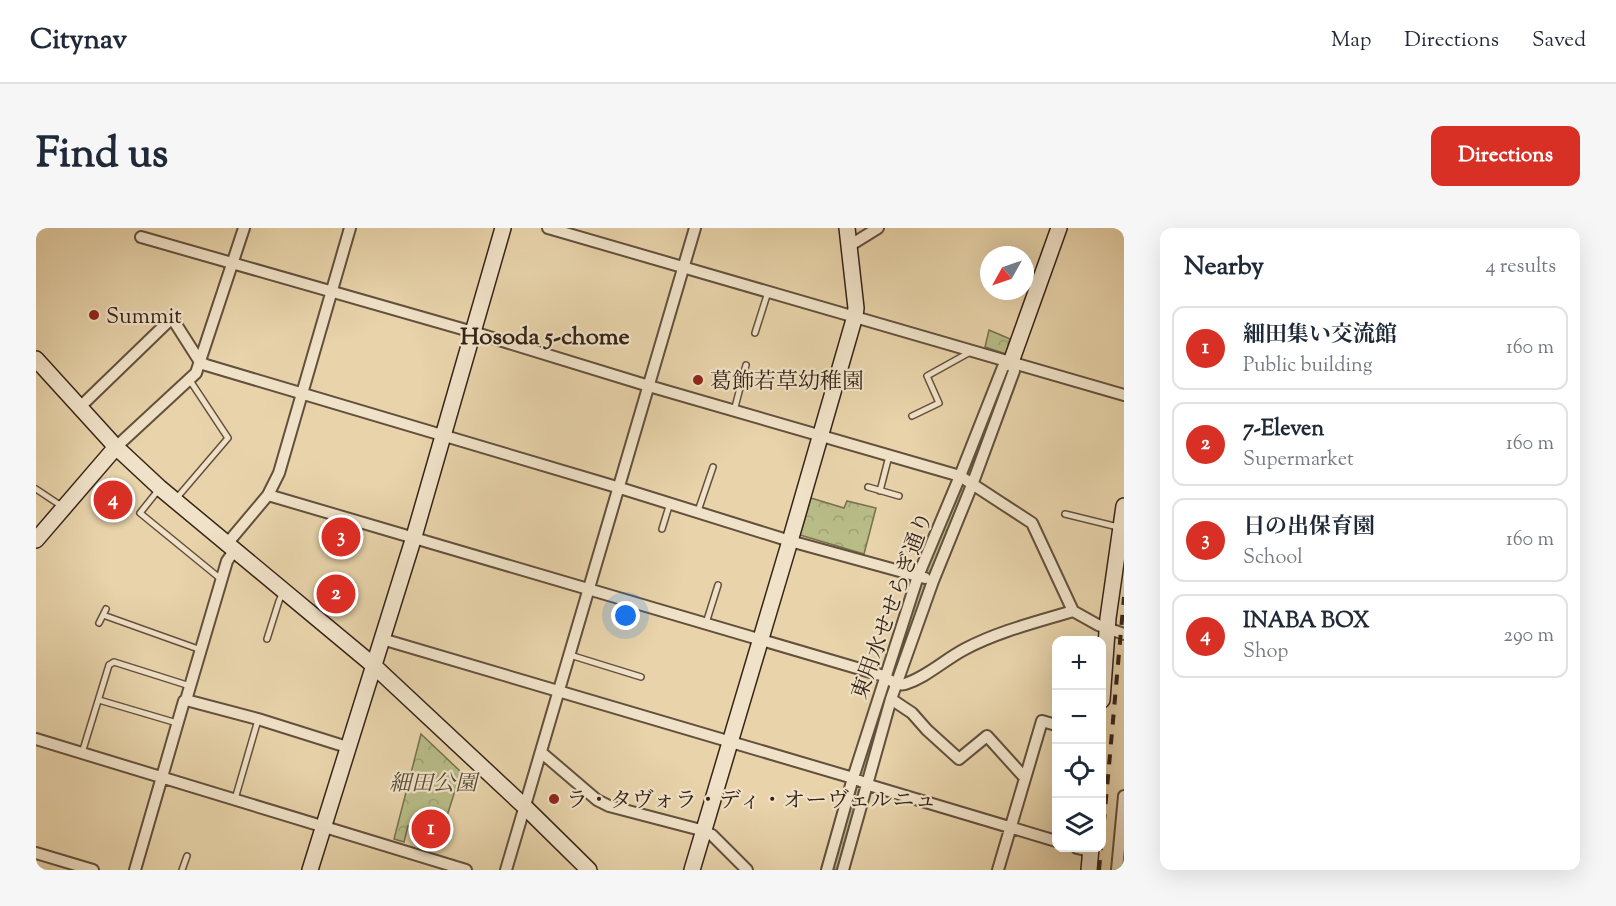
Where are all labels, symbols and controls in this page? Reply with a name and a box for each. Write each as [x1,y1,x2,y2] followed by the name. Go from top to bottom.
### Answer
[30,21,127,61] text: Citynav
[1331,26,1371,56] text: Map
[1404,26,1499,56] text: Directions
[1532,26,1586,56] text: Saved
[36,126,168,186] text: Find us
[1431,126,1580,186] button: Directions
[980,246,1034,300] north arrow
[1184,249,1264,286] text: Nearby
[1485,253,1556,282] text: 4 results
[106,302,182,334] place label: Summit
[87,308,101,322] marker: Summit
[1243,320,1397,352] text: 細田集い交流館
[460,321,630,355] district label: Hosoda 5-chome
[1202,334,1209,363] text: 1
[1506,334,1554,363] text: 160 m
[1243,352,1373,381] text: Public building
[710,367,864,399] place label: 葛飾若草幼稚園
[691,373,705,387] marker: 葛飾若草幼稚園
[1243,414,1324,446] text: 7-Eleven
[1201,430,1210,459] text: 2
[1506,430,1554,459] text: 160 m
[1243,446,1354,475] text: Supermarket
[94,478,133,522] pin: 4
[845,508,943,705] street label: 東用水せせらぎ通り
[1243,512,1375,544] text: 日の出保育園
[322,514,360,560] pin: 3
[1201,526,1210,555] text: 3
[1506,526,1554,555] text: 160 m
[1243,544,1303,573] text: School
[316,572,356,616] pin: 2
[611,601,640,630] your location
[1243,606,1370,638] text: INABA BOX
[1200,622,1211,651] text: 4
[1504,622,1554,651] text: 290 m
[1052,636,1106,852] map controls
[1052,636,1106,690] button: +
[1243,638,1288,667] text: Shop
[1052,690,1106,744] button: −
[1052,744,1106,798] button: locate
[389,769,480,801] park label: 細田公園
[566,786,936,818] place label: ラ・タヴォラ・ディ・オーヴェルニュ
[547,792,561,806] marker: ラ・タヴォラ・ディ・オーヴェルニュ
[1052,798,1106,852] button: layers
[412,806,450,852] pin: 1

